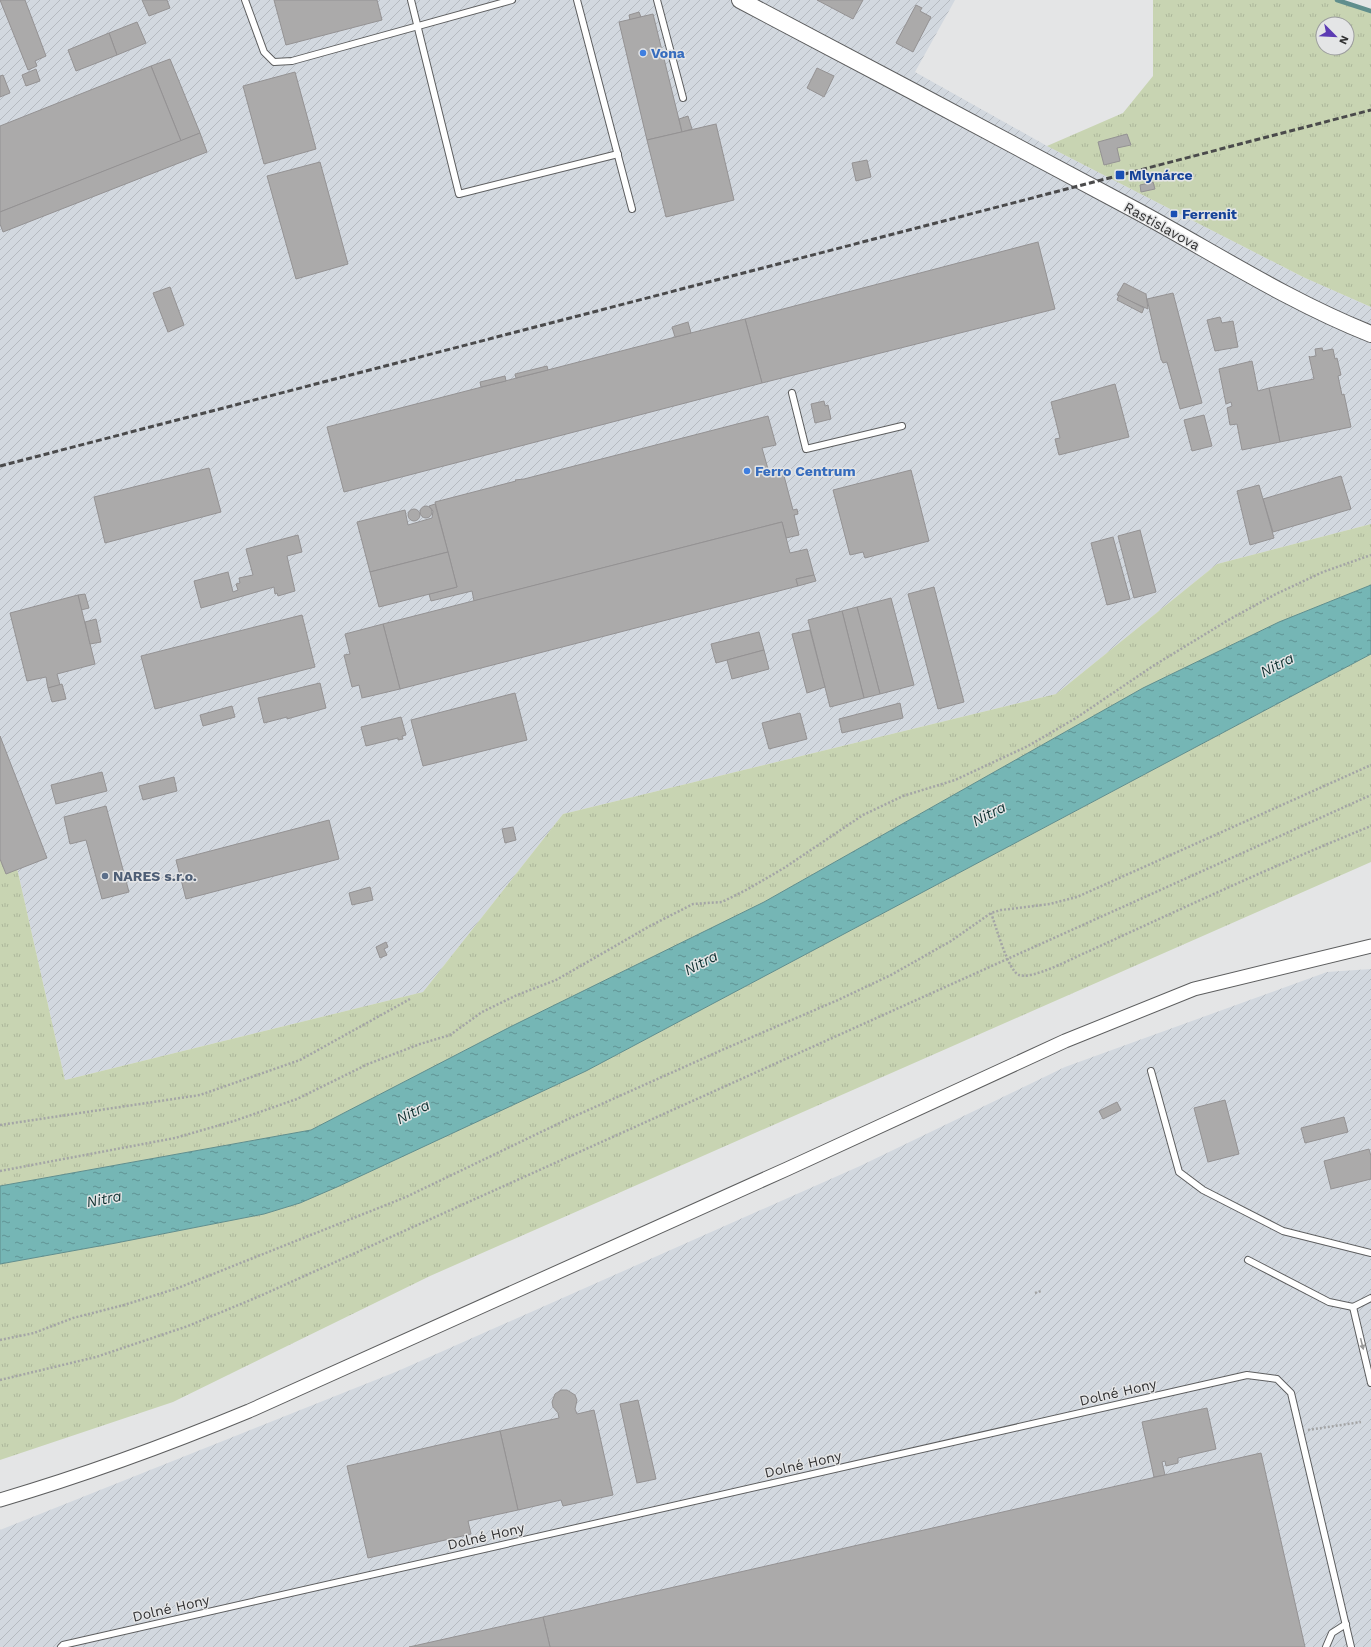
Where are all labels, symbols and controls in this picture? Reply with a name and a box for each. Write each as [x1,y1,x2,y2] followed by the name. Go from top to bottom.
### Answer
[1315,16,1355,56] north arrow
[1336,33,1351,46] text: N
[651,45,686,61] place label: Vona
[638,48,648,58] marker: Vona
[1129,167,1193,183] place label: Mlynárce
[1114,169,1126,181] marker: Mlynárce
[1121,199,1203,253] street label: Rastislavova
[1182,206,1237,222] place label: Ferrenit
[1169,209,1179,219] marker: Ferrenit
[755,463,856,479] place label: Ferro Centrum
[742,466,752,476] marker: Ferro Centrum
[1257,649,1297,681] water label: Nitra
[969,798,1009,830] water label: Nitra
[113,868,197,884] place label: NARES s.r.o.
[100,871,110,881] marker: NARES s.r.o.
[681,947,721,979] water label: Nitra
[393,1096,433,1128] water label: Nitra
[85,1187,123,1211] water label: Nitra
[1359,1338,1365,1351] one-way arrow
[1078,1375,1159,1409] street label: Dolné Hony
[763,1447,844,1481] street label: Dolné Hony
[446,1519,527,1553] street label: Dolné Hony
[131,1591,212,1625] street label: Dolné Hony

